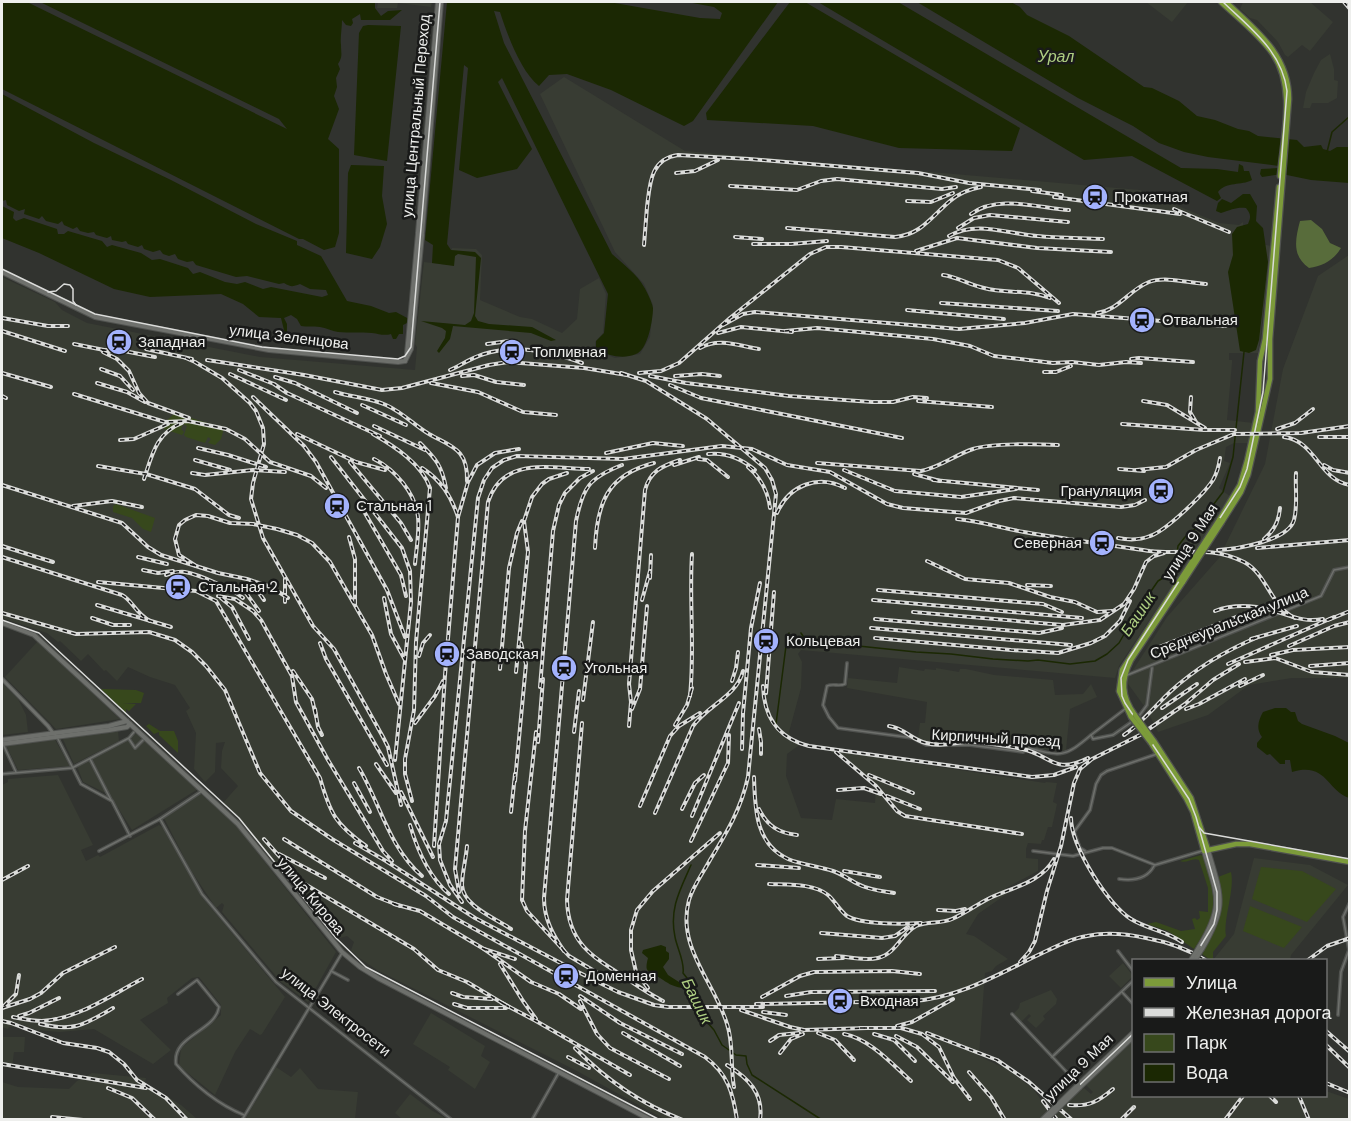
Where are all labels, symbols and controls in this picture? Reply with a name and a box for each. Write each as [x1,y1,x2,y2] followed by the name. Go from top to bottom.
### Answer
[397,13,435,219] street label: улица Центральный Переход
[1037,46,1074,67] water label: Урал
[1080,182,1110,212] station icon: Прокатная
[1114,187,1188,207] place label: Прокатная
[1127,305,1157,335] station icon: Отвальная
[1162,310,1238,330] place label: Отвальная
[228,320,351,354] street label: улица Зеленцова
[104,327,134,357] station icon: Западная
[138,332,205,352] place label: Западная
[497,337,527,367] station icon: Топливная
[532,342,606,362] place label: Топливная
[1146,476,1176,506] station icon: Грануляция
[1061,481,1142,501] place label: Грануляция
[322,491,352,521] station icon: Стальная 1
[356,496,432,516] place label: Стальная 1
[1158,500,1222,584] street label: улица 9 Мая
[1087,528,1117,558] station icon: Северная
[1014,533,1082,553] place label: Северная
[163,572,193,602] station icon: Стальная 2
[198,577,278,597] place label: Стальная 2
[1147,582,1312,664] street label: Среднеуральская улица
[1116,587,1161,640] water label: Башик
[751,626,781,656] station icon: Кольцевая
[786,631,860,651] place label: Кольцевая
[432,639,462,669] station icon: Заводская
[466,644,539,664] place label: Заводская
[549,653,579,683] station icon: Угольная
[584,658,647,678] place label: Угольная
[931,725,1061,751] street label: Кирпичный проезд
[273,853,350,939] street label: улица Кирова
[1132,959,1327,1097] legend
[551,961,581,991] station icon: Доменная
[277,963,395,1061] street label: улица Электросети
[586,966,656,986] place label: Доменная
[1186,971,1238,995] text: Улица
[677,974,718,1029] water label: Башик
[825,986,855,1016] station icon: Входная
[860,991,919,1011] place label: Входная
[1186,1001,1332,1025] text: Железная дорога
[1040,1029,1118,1105] street label: улица 9 Мая
[1186,1031,1227,1055] text: Парк
[1186,1061,1229,1085] text: Вода

